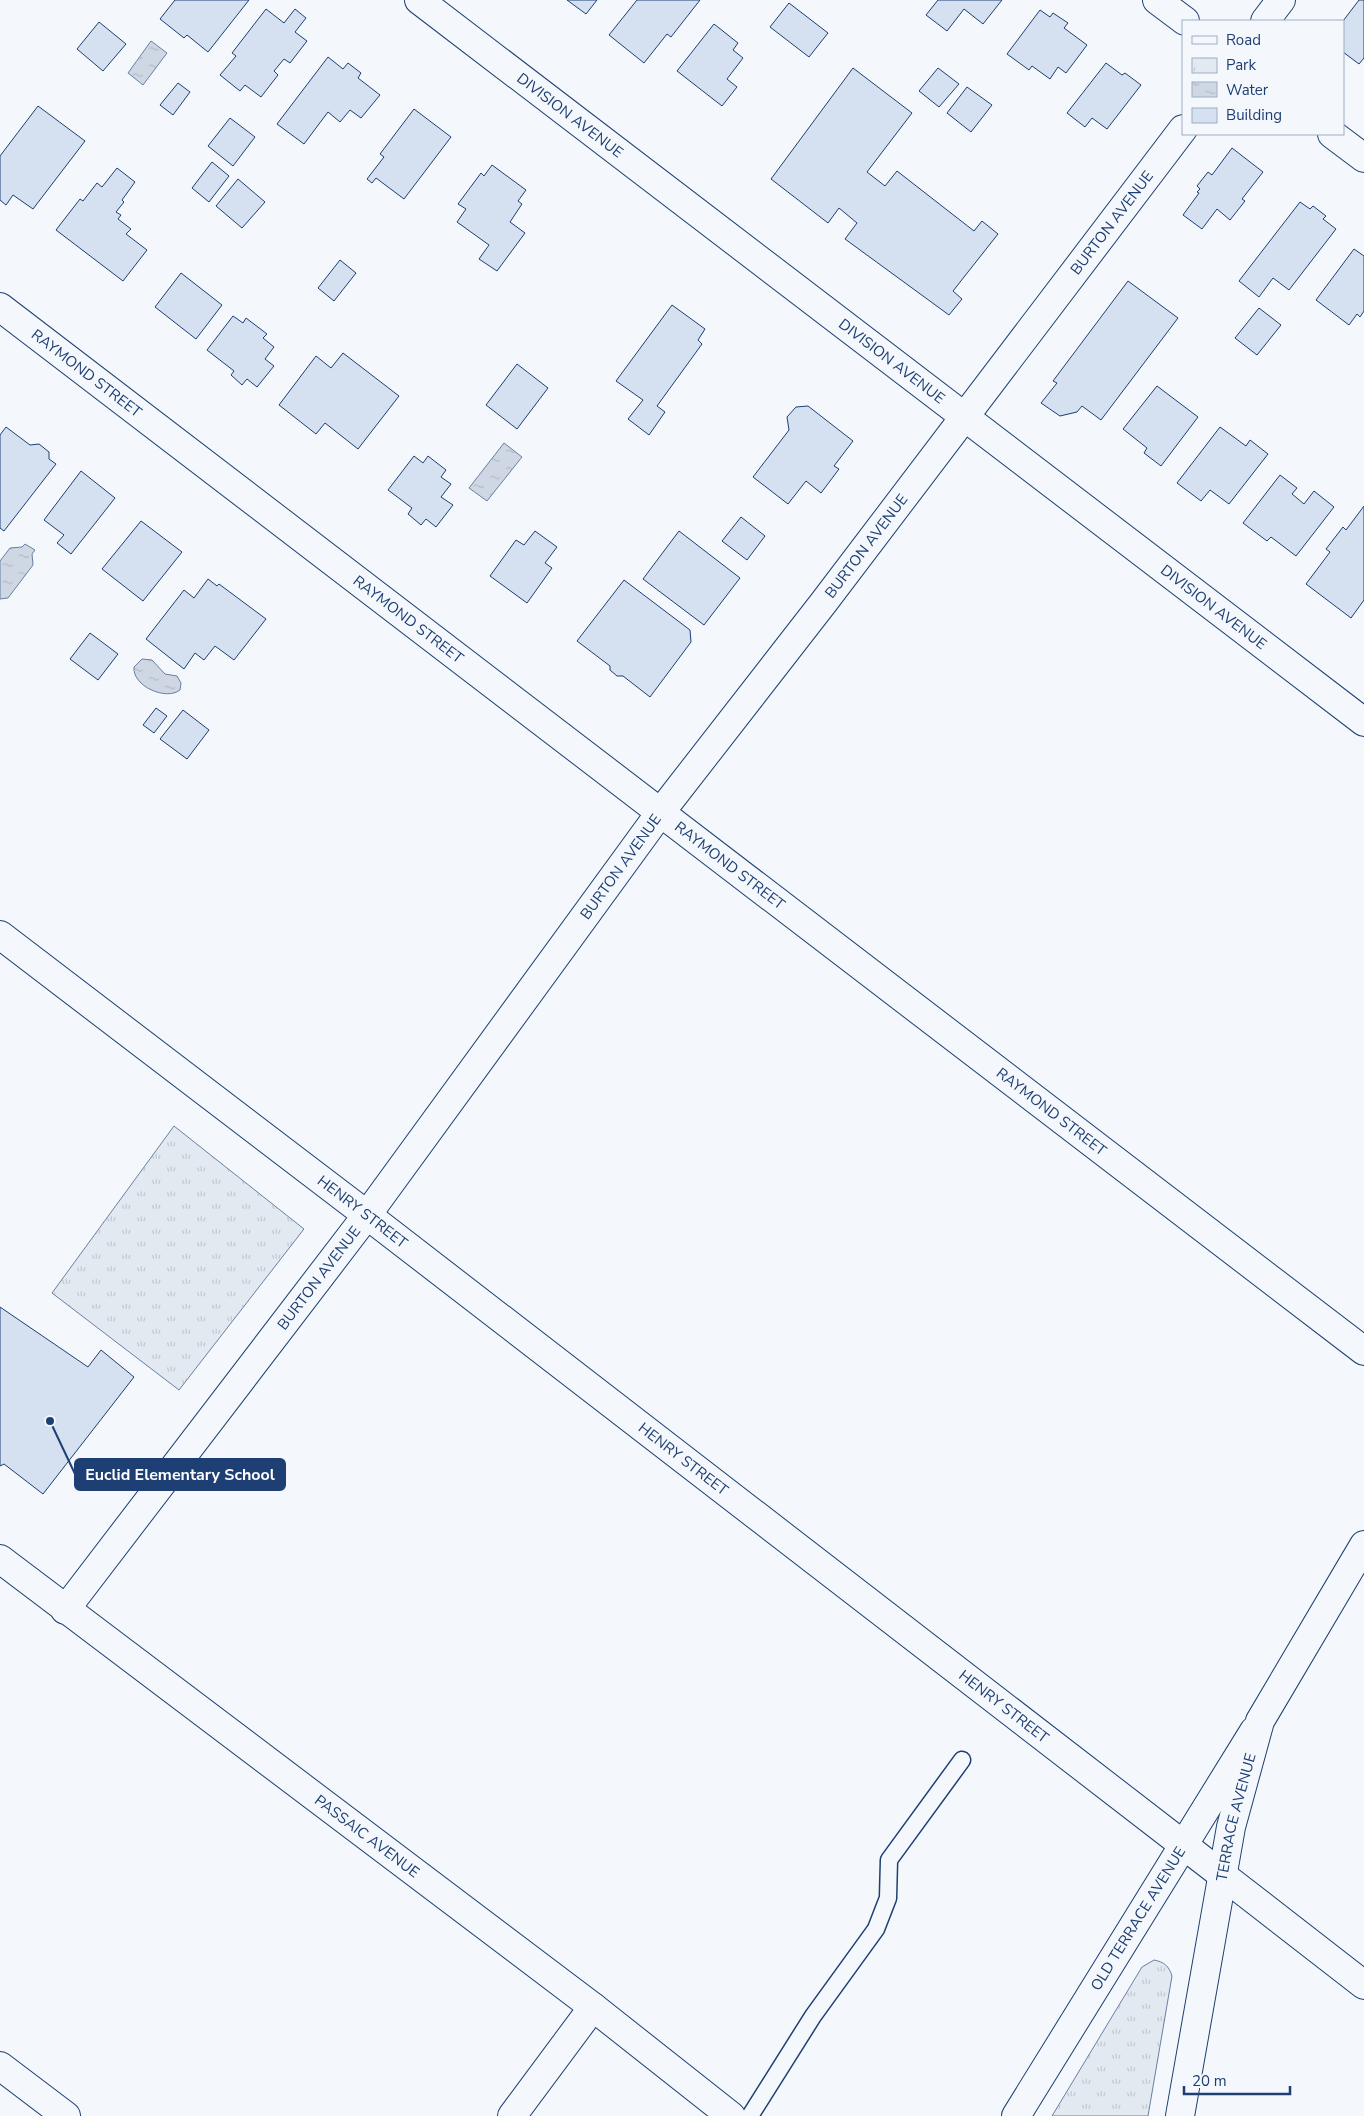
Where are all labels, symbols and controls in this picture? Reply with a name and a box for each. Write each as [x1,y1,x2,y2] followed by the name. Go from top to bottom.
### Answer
[1182,20,1344,135] legend
[1226,30,1261,50] text: Road
[1226,55,1256,75] text: Park
[513,68,627,162] street label: DIVISION AVENUE
[1226,80,1269,100] text: Water
[1226,105,1282,125] text: Building
[1066,167,1158,279] street label: BURTON AVENUE
[835,314,949,408] street label: DIVISION AVENUE
[27,325,146,422] street label: RAYMOND STREET
[820,490,912,602] street label: BURTON AVENUE
[1156,560,1271,654] street label: DIVISION AVENUE
[349,571,467,668] street label: RAYMOND STREET
[576,810,666,924] street label: BURTON AVENUE
[671,817,789,914] street label: RAYMOND STREET
[992,1063,1111,1160] street label: RAYMOND STREET
[313,1171,412,1253] street label: HENRY STREET
[273,1222,365,1334] street label: BURTON AVENUE
[634,1418,732,1500] street label: HENRY STREET
[75,1459,285,1490] callout: Euclid Elementary School
[85,1464,275,1486] text: Euclid Elementary School
[955,1665,1053,1747] street label: HENRY STREET
[1212,1751,1261,1883] street label: TERRACE AVENUE
[311,1790,424,1882] street label: PASSAIC AVENUE
[1086,1843,1190,1994] street label: OLD TERRACE AVENUE
[1184,2064,1290,2096] scale bar
[1192,2071,1227,2091] text: 20 m

